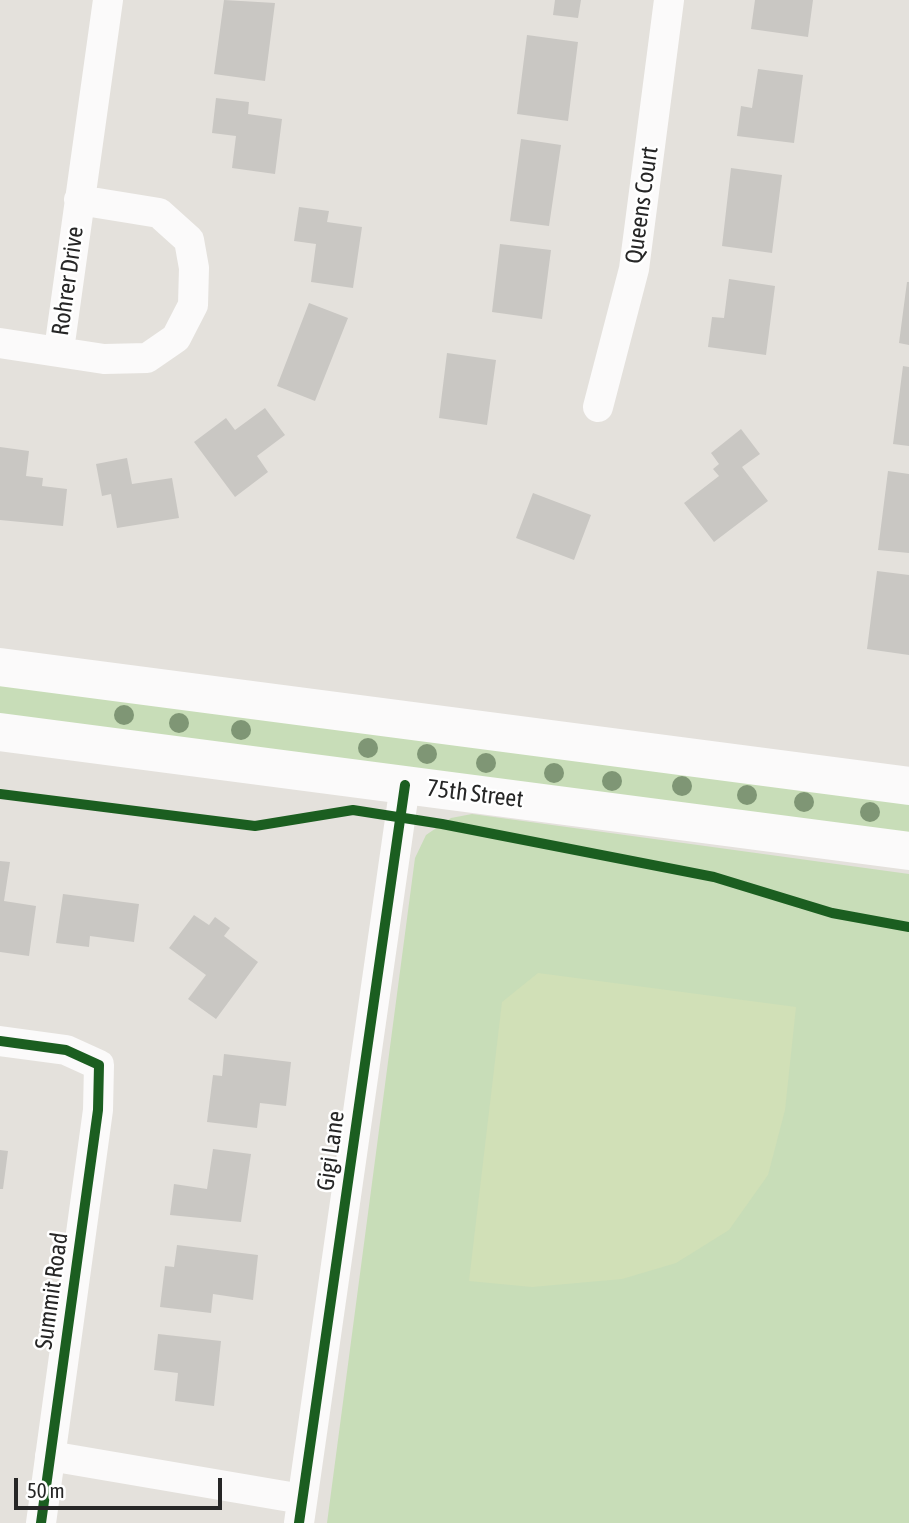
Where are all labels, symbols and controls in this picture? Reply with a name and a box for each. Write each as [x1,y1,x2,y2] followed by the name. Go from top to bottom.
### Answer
[620,145,664,265] street label: Queens Court
[46,225,90,337] street label: Rohrer Drive
[425,774,525,814] street label: 75th Street
[311,1109,351,1193] street label: Gigi Lane
[30,1231,74,1351] street label: Summit Road
[18,1464,226,1508] scale bar
[27,1478,65,1502] text: 50 m

